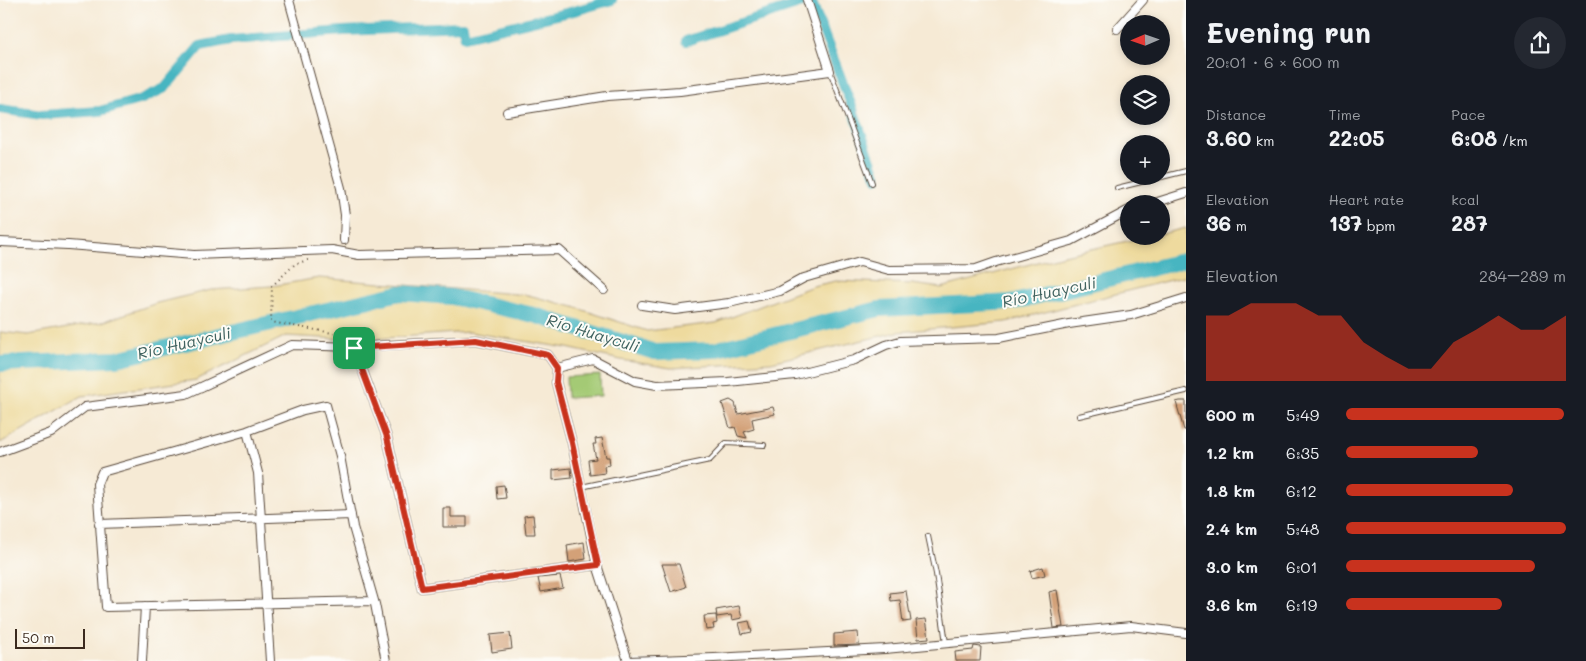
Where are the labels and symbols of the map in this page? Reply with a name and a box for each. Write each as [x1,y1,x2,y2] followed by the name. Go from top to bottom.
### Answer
[1120,15,1170,65] north arrow
[1000,271,1098,312] water label: Río Huayculi
[544,309,642,357] water label: Río Huayculi
[135,322,233,363] water label: Río Huayculi
[333,327,375,369] pin
[15,626,85,649] scale bar

